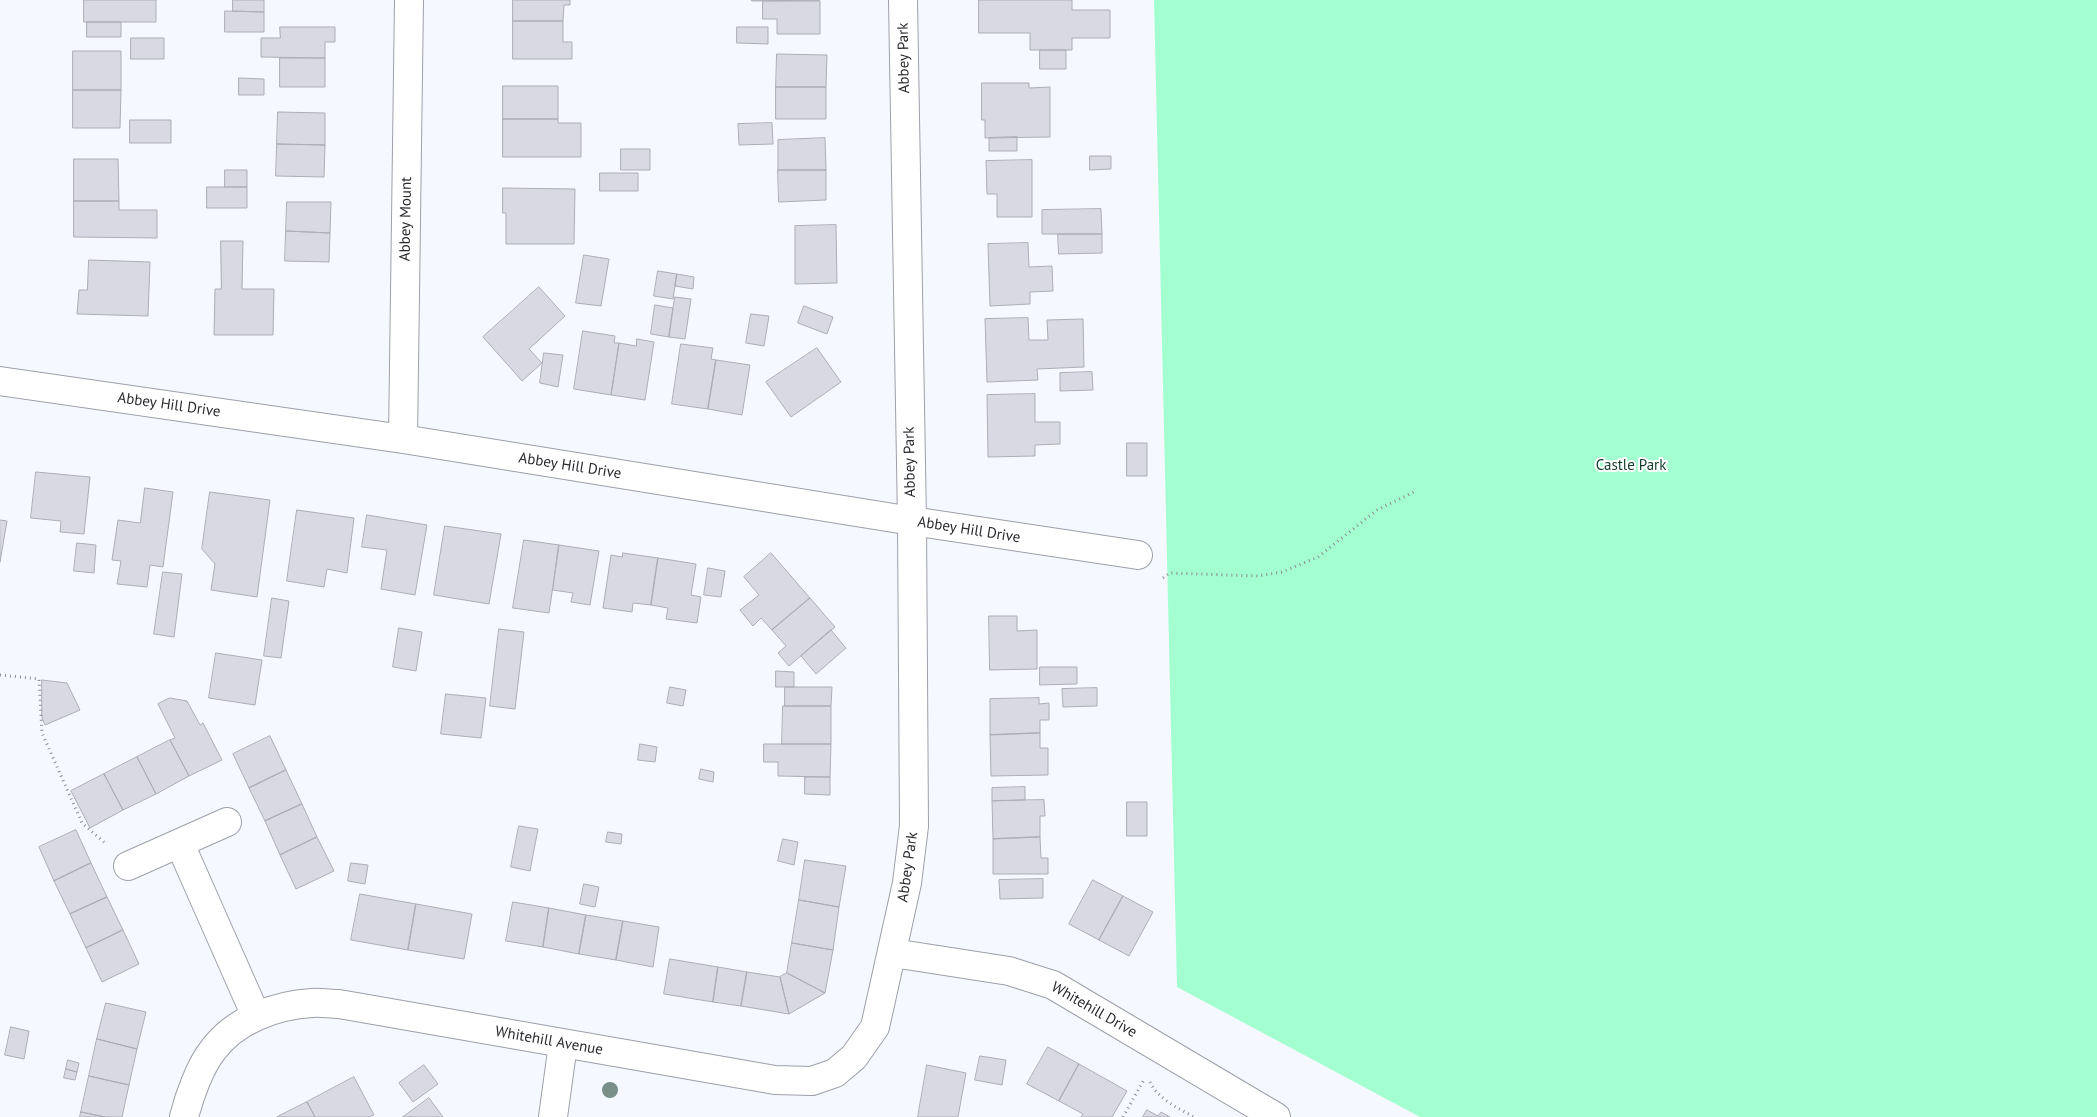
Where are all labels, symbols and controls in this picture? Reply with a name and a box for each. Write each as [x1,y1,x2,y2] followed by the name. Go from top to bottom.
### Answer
[894,22,914,94] street label: Abbey Park
[396,177,416,261] street label: Abbey Mount
[116,389,222,421] street label: Abbey Hill Drive
[900,426,920,498] street label: Abbey Park
[517,449,623,483] street label: Abbey Hill Drive
[1596,457,1666,475] park label: Castle Park
[916,513,1022,547] street label: Abbey Hill Drive
[894,831,922,903] street label: Abbey Park
[1048,978,1140,1042] street label: Whitehill Drive
[494,1023,604,1059] street label: Whitehill Avenue

